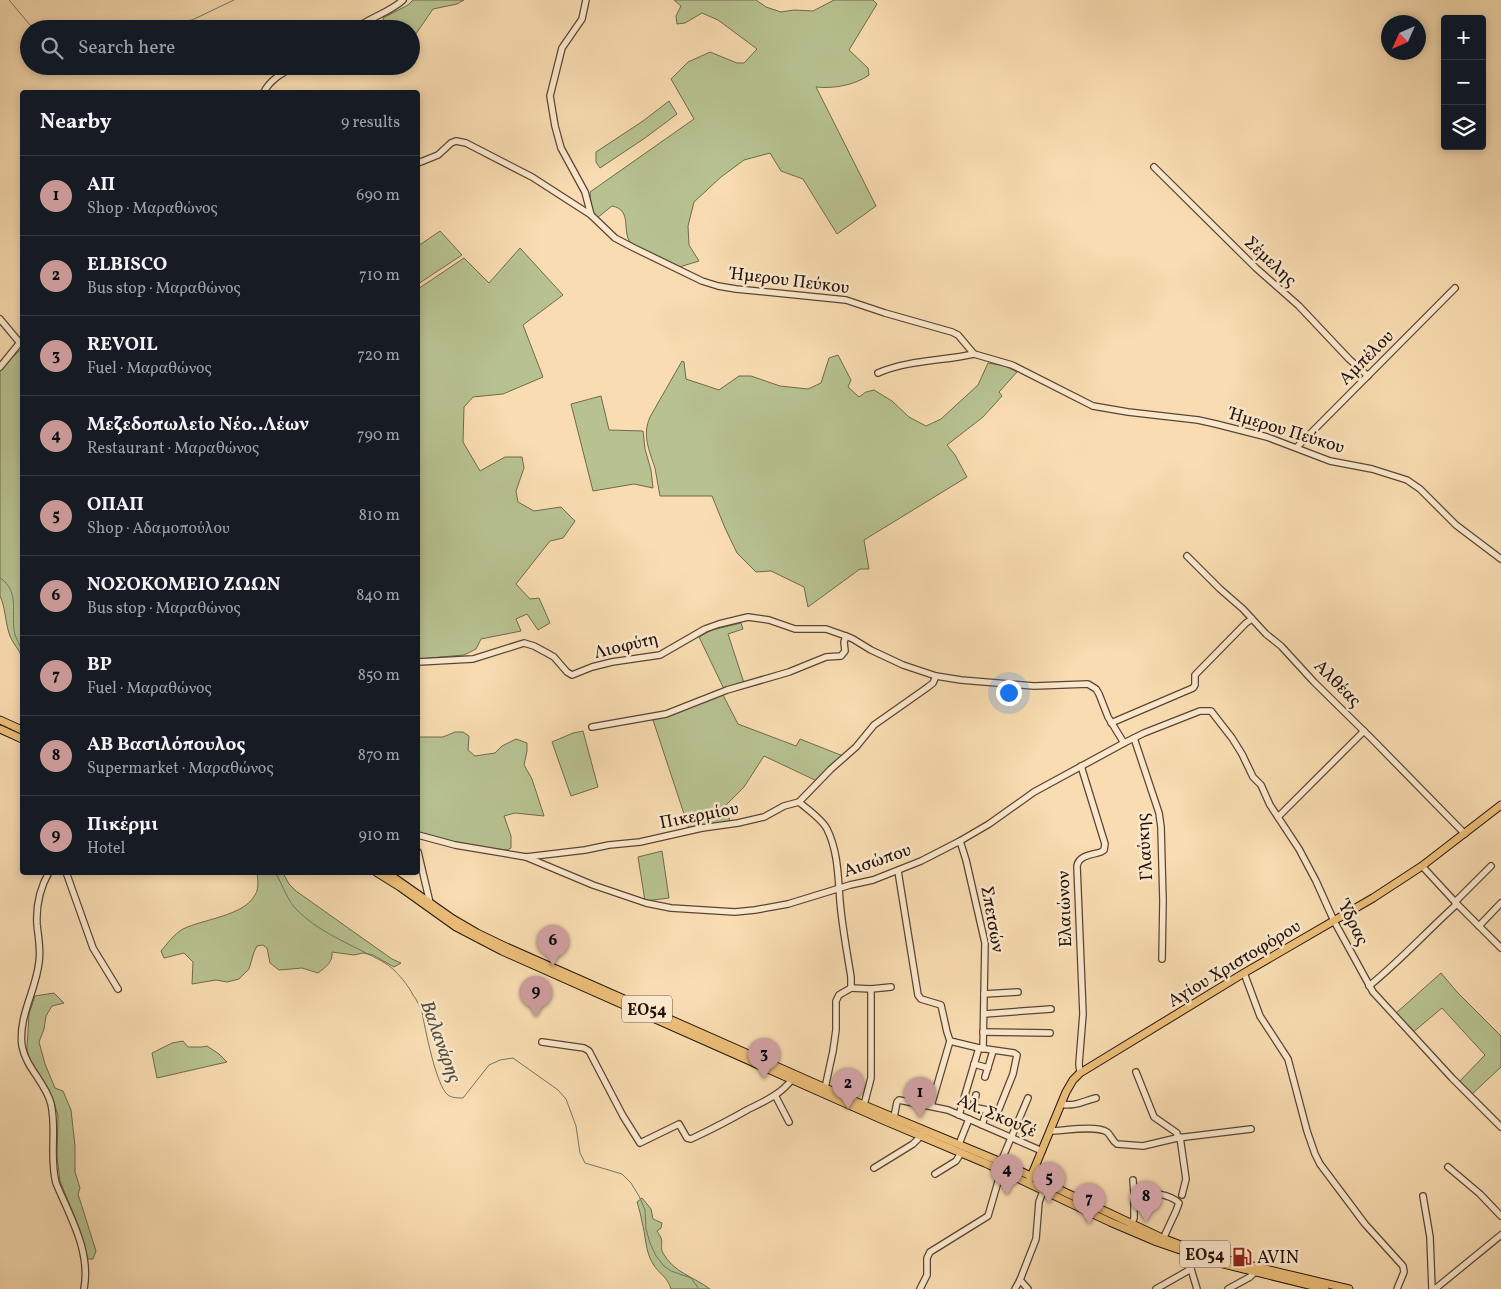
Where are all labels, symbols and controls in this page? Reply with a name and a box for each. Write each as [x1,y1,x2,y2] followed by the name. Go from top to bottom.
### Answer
[1381,15,1426,60] north arrow
[1441,15,1486,150] map controls
[1441,15,1486,60] button: +
[20,20,420,75] search box
[38,34,66,62] icon: search
[78,35,175,61] text: Search here
[1441,60,1486,105] button: −
[1441,105,1486,150] button: layers
[40,108,111,137] text: Nearby
[341,112,400,134] text: 9 results
[87,172,115,198] text: ΑΠ
[53,185,59,207] text: 1
[356,185,400,207] text: 690 m
[87,198,218,220] text: Shop · Μαραθώνος
[1238,231,1302,293] street label: Σέμελης
[87,252,167,278] text: ELBISCO
[727,262,851,301] street label: Ήμερου Πεύκου
[52,265,60,287] text: 2
[359,265,400,287] text: 710 m
[87,278,241,300] text: Bus stop · Μαραθώνος
[1334,325,1400,391] street label: Αμπέλου
[87,332,158,358] text: REVOIL
[52,345,60,367] text: 3
[357,345,400,367] text: 720 m
[87,358,212,380] text: Fuel · Μαραθώνος
[1224,401,1347,461] street label: Ήμερου Πεύκου
[87,412,309,438] text: Μεζεδοπωλείο Νέο..Λέων
[51,425,61,447] text: 4
[357,425,400,447] text: 790 m
[87,438,259,460] text: Restaurant · Μαραθώνος
[87,492,144,518] text: ΟΠΑΠ
[52,505,60,527] text: 5
[359,505,400,527] text: 810 m
[87,518,230,540] text: Shop · Αδαμοπούλου
[87,572,281,598] text: ΝΟΣΟΚΟΜΕΙΟ ΖΩΩΝ
[52,585,60,607] text: 6
[356,585,400,607] text: 840 m
[87,598,241,620] text: Bus stop · Μαραθώνος
[592,627,661,666] street label: Λιοφύτη
[87,652,112,678] text: BP
[1308,655,1366,713] street label: Αλθέας
[52,665,60,687] text: 7
[358,665,400,687] text: 850 m
[87,678,212,700] text: Fuel · Μαραθώνος
[996,680,1022,706] your location
[87,732,245,758] text: ΑΒ Βασιλόπουλος
[52,745,60,767] text: 8
[358,745,400,767] text: 870 m
[87,758,274,780] text: Supermarket · Μαραθώνος
[658,797,741,836] street label: Πικερμίου
[87,812,158,838] text: Πικέρμι
[1131,812,1160,882] street label: Γλαύκης
[52,825,60,847] text: 9
[359,825,400,847] text: 910 m
[87,838,125,860] text: Hotel
[840,838,915,885] street label: Αισώπου
[1052,870,1079,948] street label: Ελαιώνον
[973,884,1010,955] street label: Σπετσών
[1330,895,1374,950] street label: Ύδρας
[1163,915,1306,1014] street label: Αγίου Χριστοφόρου
[537,925,569,966] pin: 6
[520,976,552,1017] pin: 9
[622,996,672,1022] road number: ΕΟ54
[413,997,467,1087] water label: Βαλανάρης
[748,1038,780,1079] pin: 3
[832,1068,864,1109] pin: 2
[904,1077,936,1118] pin: 1
[953,1088,1040,1144] street label: Αλ. Σκουζέ
[991,1154,1023,1195] pin: 4
[1033,1162,1065,1203] pin: 5
[1130,1181,1162,1222] pin: 8
[1073,1183,1105,1224] pin: 7
[1180,1240,1230,1268] road number: ΕΟ54
[1231,1246,1253,1268] fuel station icon: AVIN
[1257,1246,1299,1271] place label: AVIN

